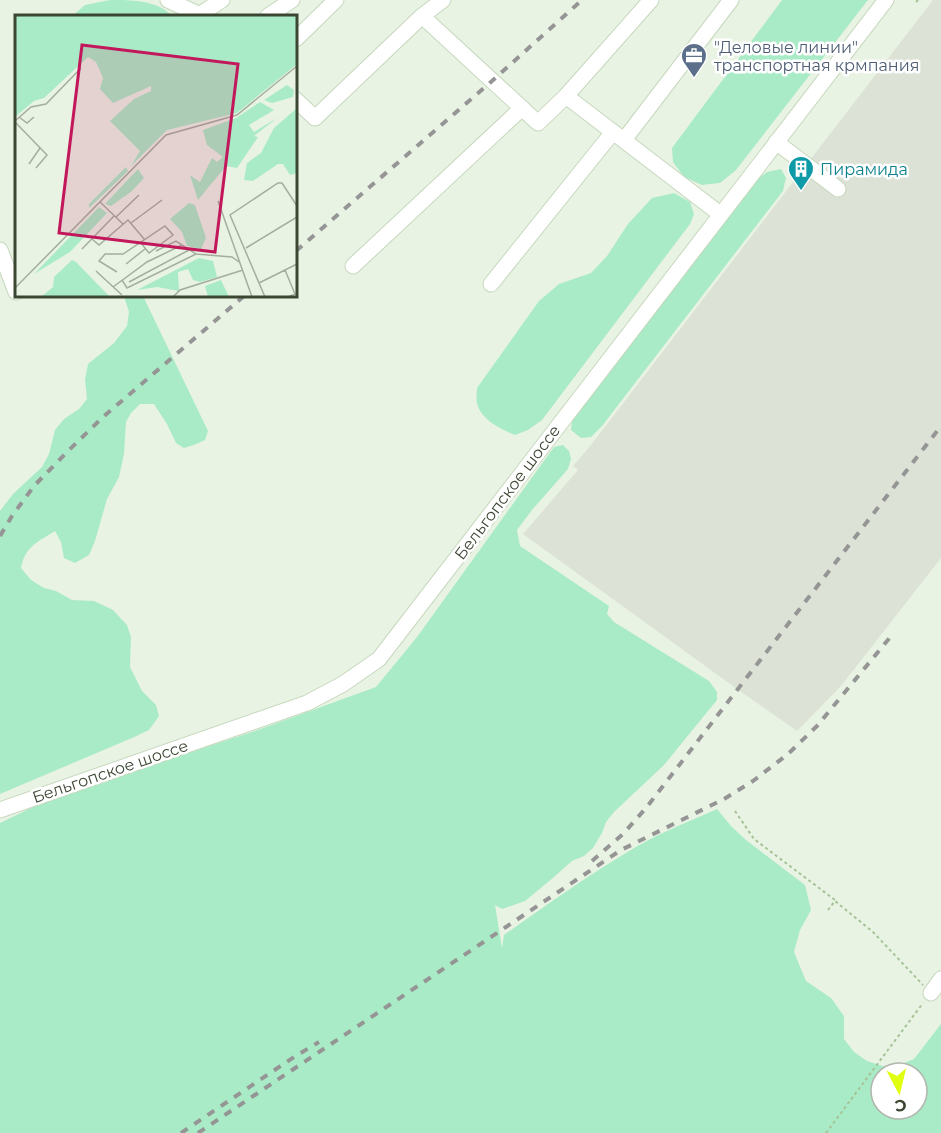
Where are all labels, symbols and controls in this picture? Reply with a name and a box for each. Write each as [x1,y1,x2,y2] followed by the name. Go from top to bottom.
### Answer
[15,15,297,297] inset map
[714,38,919,75] place label: "Деловые линии" транспортная крмпания
[679,41,709,79] office icon: "Деловые линии" транспортная крмпания
[786,154,816,192] building icon: Пирамида
[820,160,908,179] place label: Пирамида
[451,421,564,563] street label: Бельгопское шоссе
[30,736,191,807] street label: Бельгопское шоссе
[869,1061,929,1121] north arrow
[893,1095,908,1116] text: С

